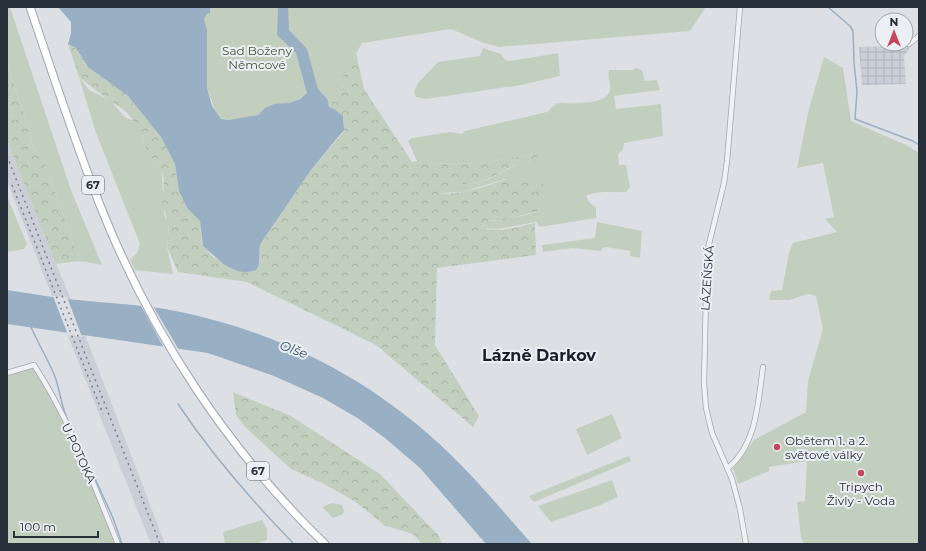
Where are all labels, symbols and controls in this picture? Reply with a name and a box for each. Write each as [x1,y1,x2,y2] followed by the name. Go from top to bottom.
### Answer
[874,12,914,52] north arrow
[890,15,898,29] text: N
[222,43,292,72] park label: Sad Boženy Němcové
[82,176,104,194] road number: 67
[697,244,717,311] street label: LÁZEŇSKÁ
[278,337,310,361] water label: Olše
[482,346,596,365] district label: Lázně Darkov
[58,420,100,486] street label: U POTOKA
[785,433,868,462] place label: Obětem 1. a 2. světové války
[772,442,782,452] marker: Obětem 1. a 2. světové války
[247,462,269,480] road number: 67
[856,468,866,478] marker: Tripych Živly - Voda
[827,479,895,508] place label: Tripych Živly - Voda
[14,513,98,539] scale bar
[20,519,56,534] text: 100 m

